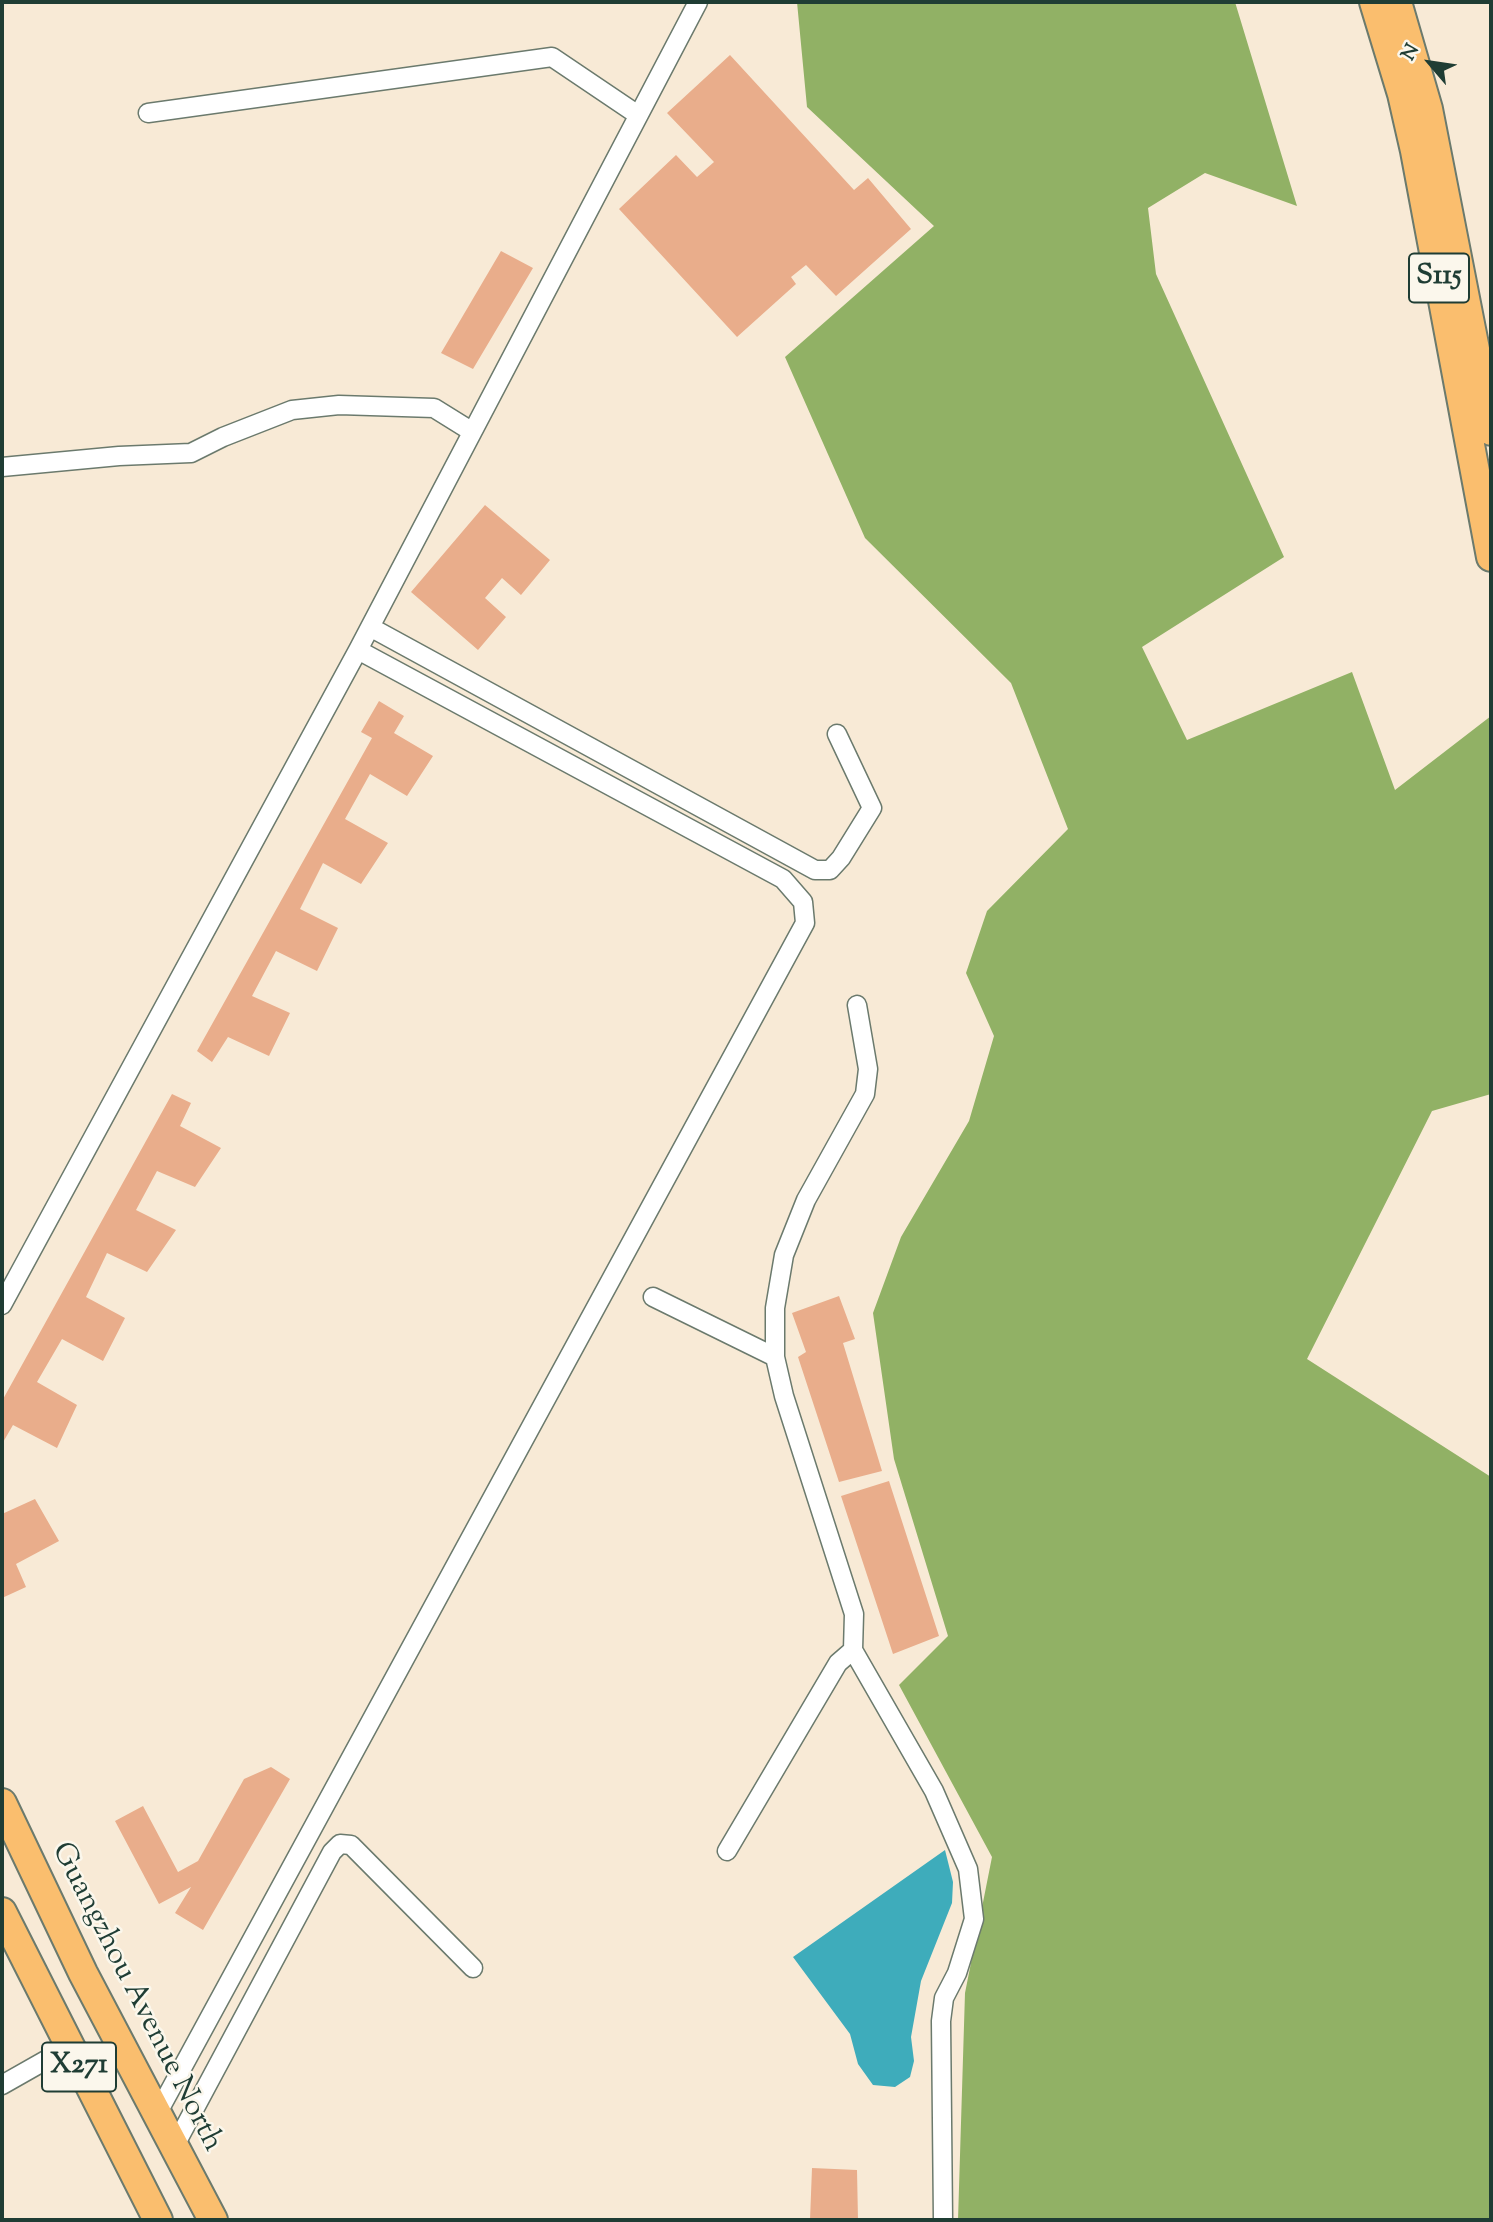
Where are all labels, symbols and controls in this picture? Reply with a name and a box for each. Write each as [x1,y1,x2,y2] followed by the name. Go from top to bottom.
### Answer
[1395,28,1465,98] north arrow
[1396,39,1427,66] text: N
[1409,254,1469,302] road number: S115
[41,1837,229,2159] street label: Guangzhou Avenue North
[42,2042,116,2092] road number: X271

